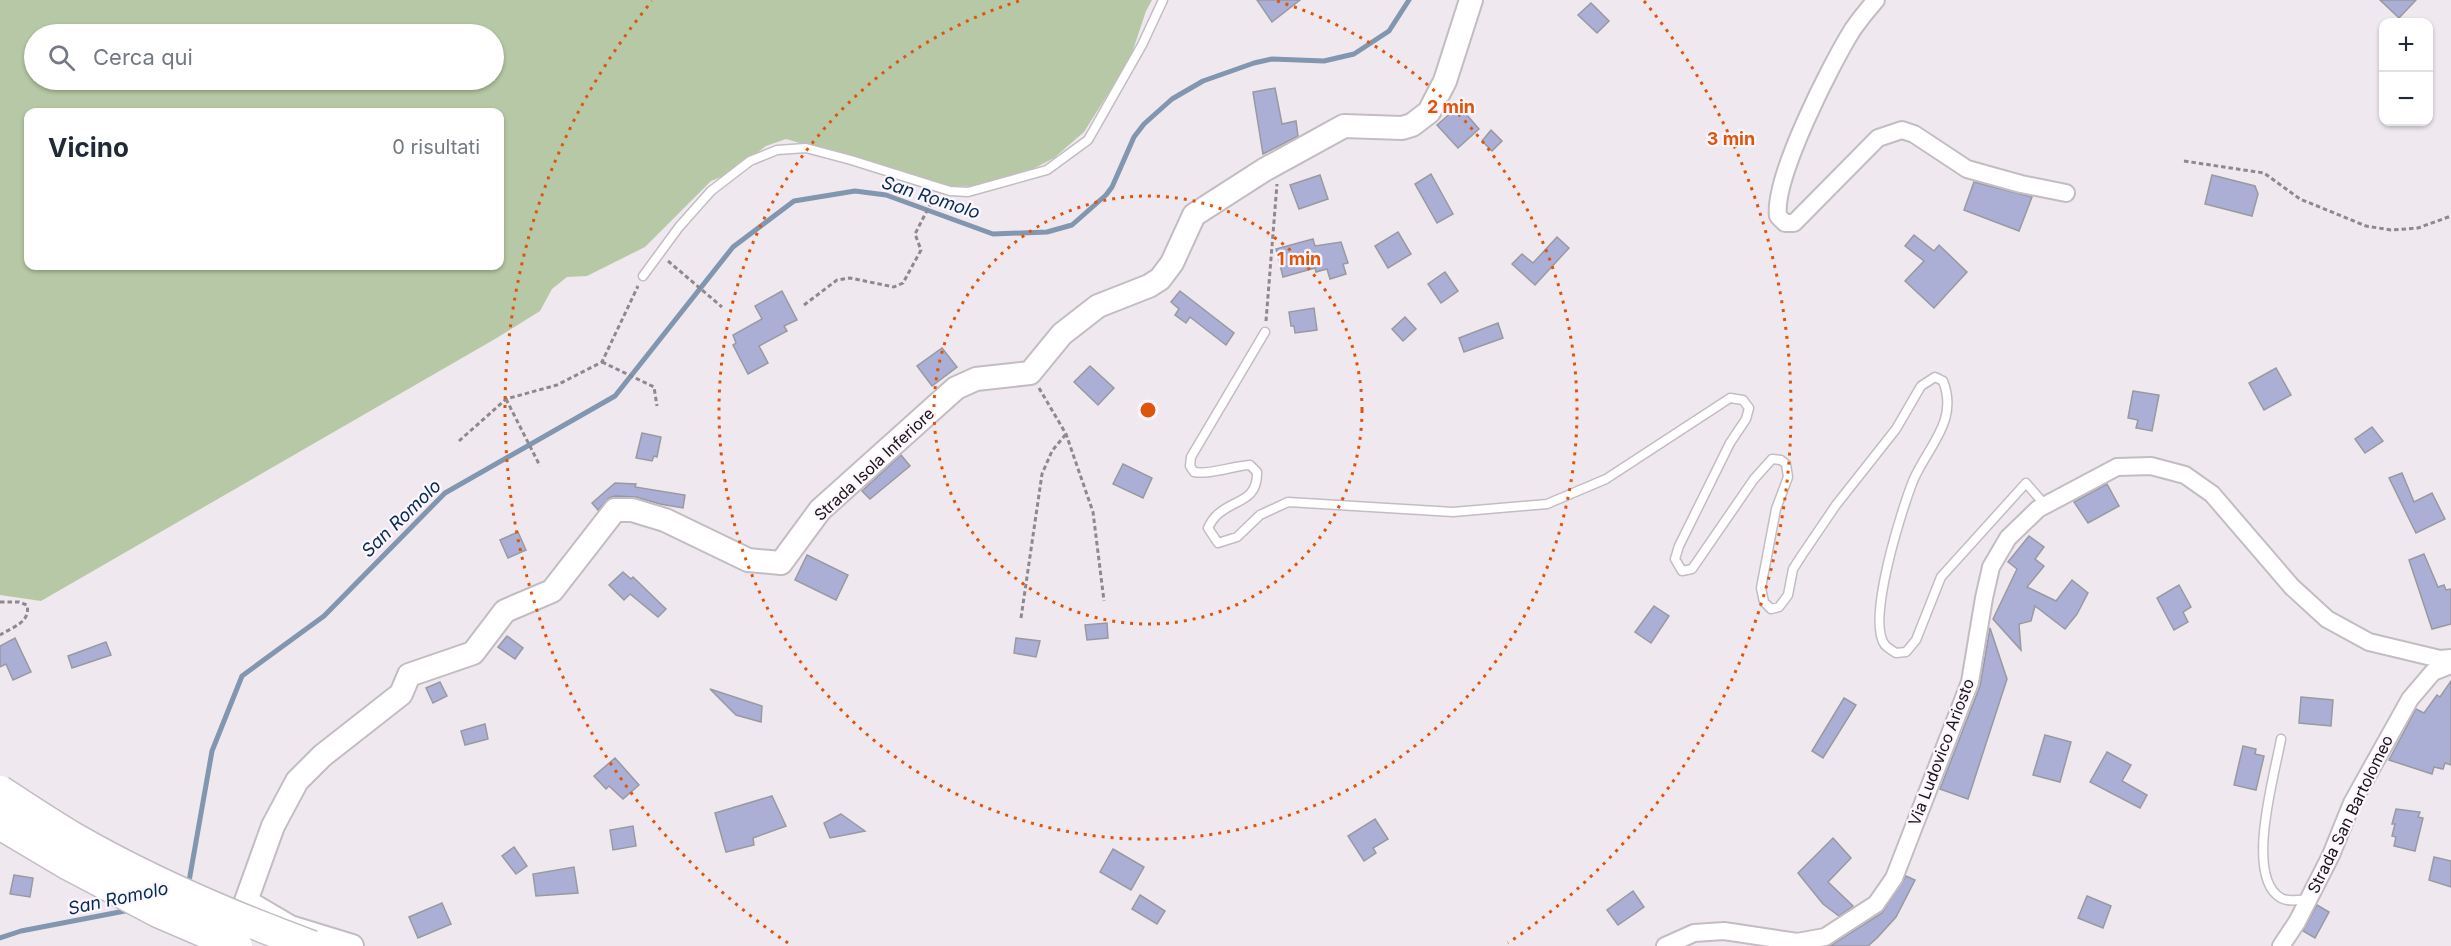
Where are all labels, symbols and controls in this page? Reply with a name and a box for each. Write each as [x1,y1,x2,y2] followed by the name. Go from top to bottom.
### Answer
[2379,18,2433,126] map controls
[2379,18,2433,72] button: +
[24,24,504,90] search box
[45,41,78,74] icon: search
[93,44,193,70] text: Cerca qui
[2379,72,2433,126] button: −
[1427,96,1475,117] text: 2 min
[1707,128,1755,149] text: 3 min
[48,132,129,163] text: Vicino
[392,135,480,159] text: 0 risultati
[879,171,983,223] water label: San Romolo
[1277,248,1321,269] text: 1 min
[1138,400,1158,420] centre of rings
[810,403,938,525] street label: Strada Isola Inferiore
[357,475,445,561] water label: San Romolo
[1904,676,1978,828] street label: Via Ludovico Ariosto
[2303,732,2397,896] street label: Strada San Bartolomeo
[66,877,170,919] water label: San Romolo

